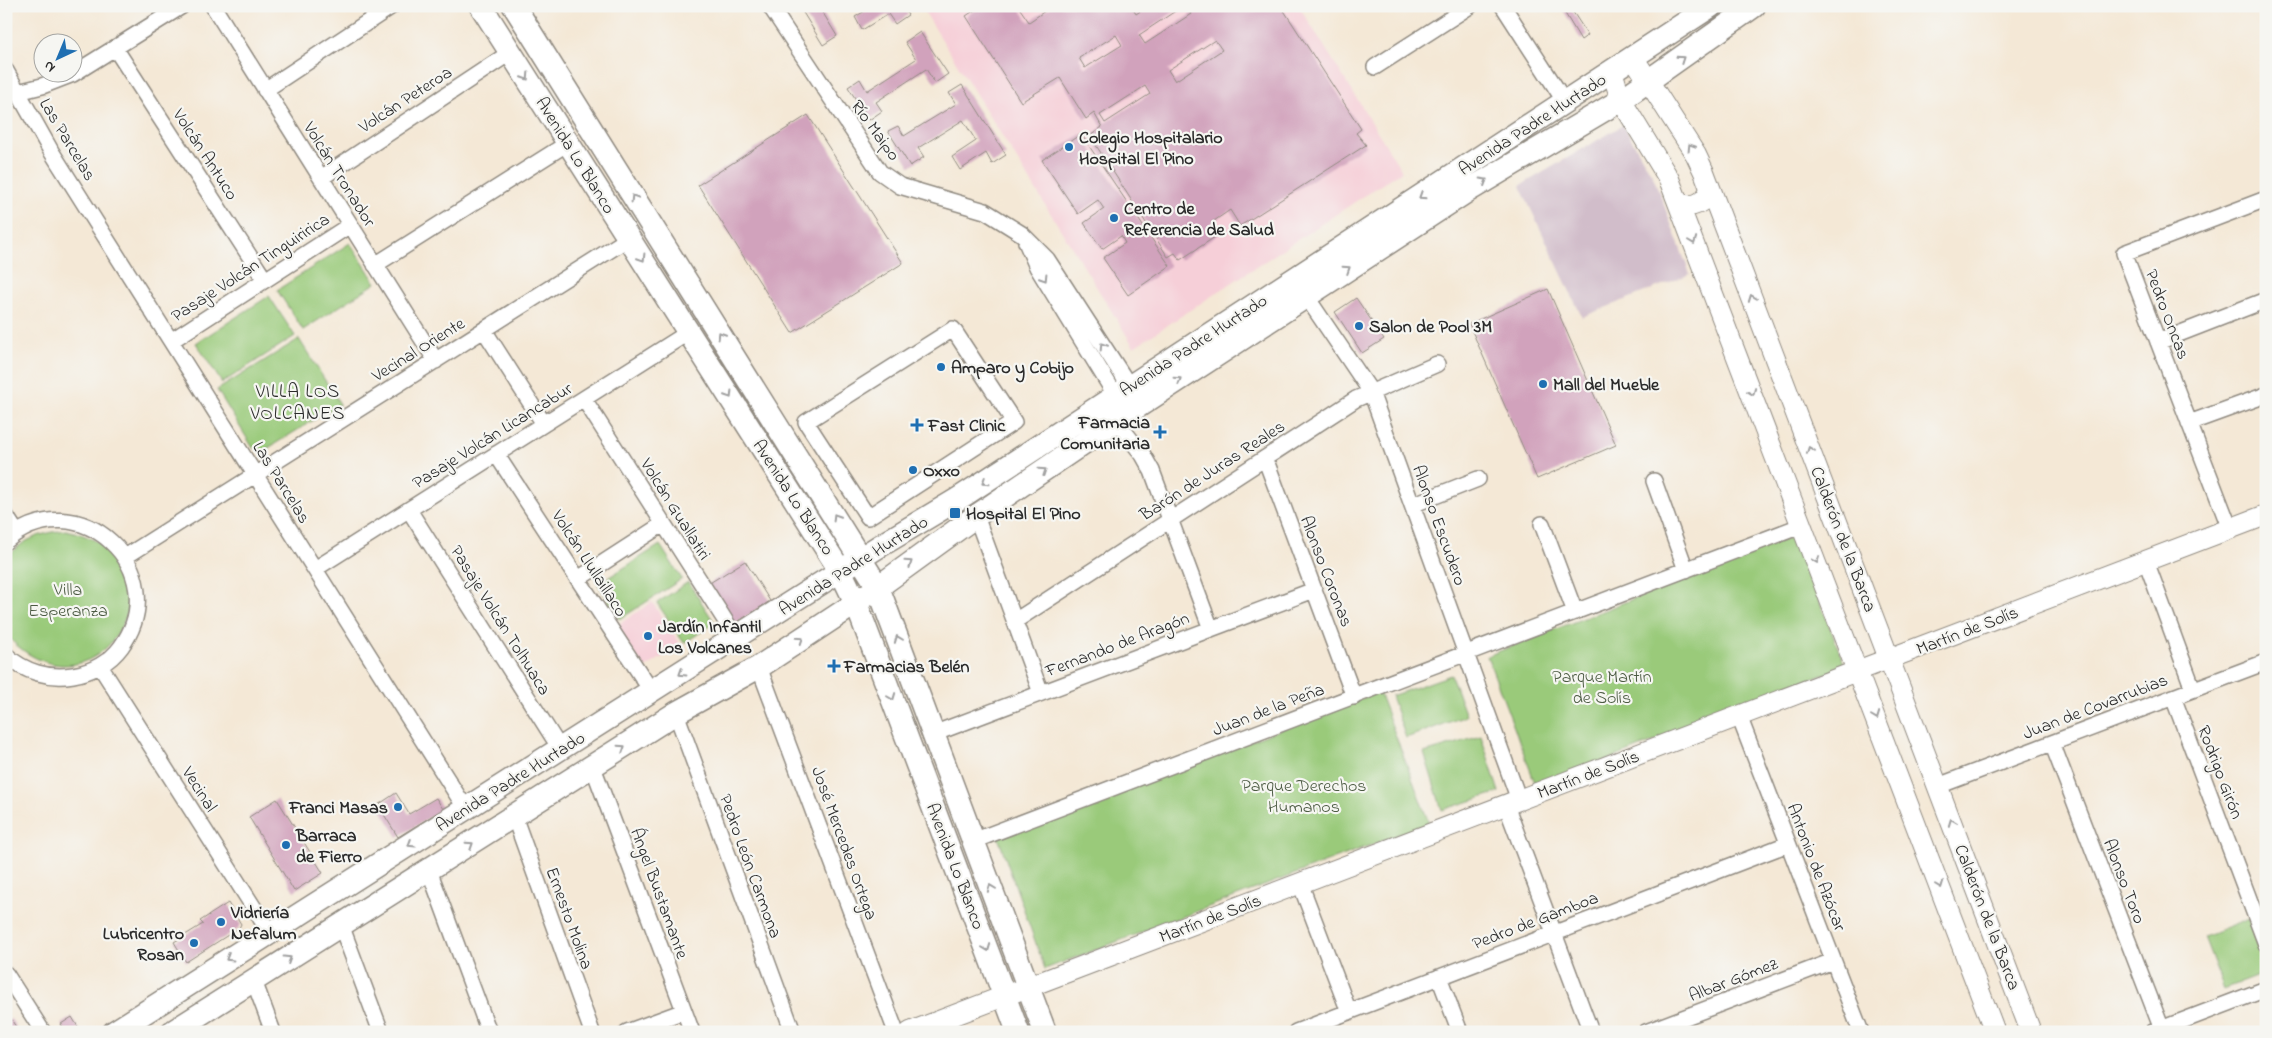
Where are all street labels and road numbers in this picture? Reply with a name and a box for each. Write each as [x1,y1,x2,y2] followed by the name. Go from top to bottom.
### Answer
[353,61,458,141] street label: Volcán Peteroa
[1454,68,1612,183] street label: Avenida Padre Hurtado
[528,93,621,220] street label: Avenida Lo Blanco
[31,94,101,186] street label: Las Parcelas
[843,95,905,167] street label: Río Maipo
[164,103,244,206] street label: Volcán Antuco
[295,117,381,233] street label: Volcán Tronador
[167,208,336,331] street label: Pasaje Volcán Tinguiririca
[2137,266,2195,364] street label: Pedro Oncas
[1115,289,1273,404] street label: Avenida Padre Hurtado
[367,311,472,390] street label: Vecinal Oriente
[408,377,578,497] street label: Pasaje Volcán Licancabur
[1134,415,1291,529] street label: Barón de Juras Reales
[745,435,840,561] street label: Avenida Lo Blanco
[245,437,316,529] street label: Las Parcelas
[632,453,716,566] street label: Volcán Guallatiri
[1404,462,1472,590] street label: Alonso Escudero
[1802,463,1882,616] street label: Calderón de la Barca
[543,505,633,623] street label: Volcán Llullaillaco
[774,510,934,623] street label: Avenida Padre Hurtado
[1292,512,1358,631] street label: Alonso Coronas
[443,541,556,701] street label: Pasaje Volcán Tolhuaca
[1913,600,2022,663] street label: Martín de Solís
[1041,606,1194,687] street label: Fernando de Aragón
[2019,668,2172,748] street label: Juan de Covarrubias
[1209,678,1328,744] street label: Juan de la Peña
[2188,722,2249,824] street label: Rodrigo Girón
[431,726,591,839] street label: Avenida Padre Hurtado
[1534,744,1643,807] street label: Martín de Solís
[174,761,222,818] street label: Vecinal
[802,763,883,924] street label: José Mercedes Ortega
[711,791,787,942] street label: Pedro León Carmona
[918,800,990,934] street label: Avenida Lo Blanco
[1779,800,1852,936] street label: Antonio de Azócar
[621,825,694,964] street label: Ángel Bustamante
[2095,835,2151,928] street label: Alonso Toro
[1946,841,2026,994] street label: Calderón de la Barca
[538,864,599,973] street label: Ernesto Molina
[1469,886,1603,958] street label: Pedro de Gamboa
[1156,888,1265,951] street label: Martín de Solís
[1685,952,1783,1010] street label: Albar Gómez

